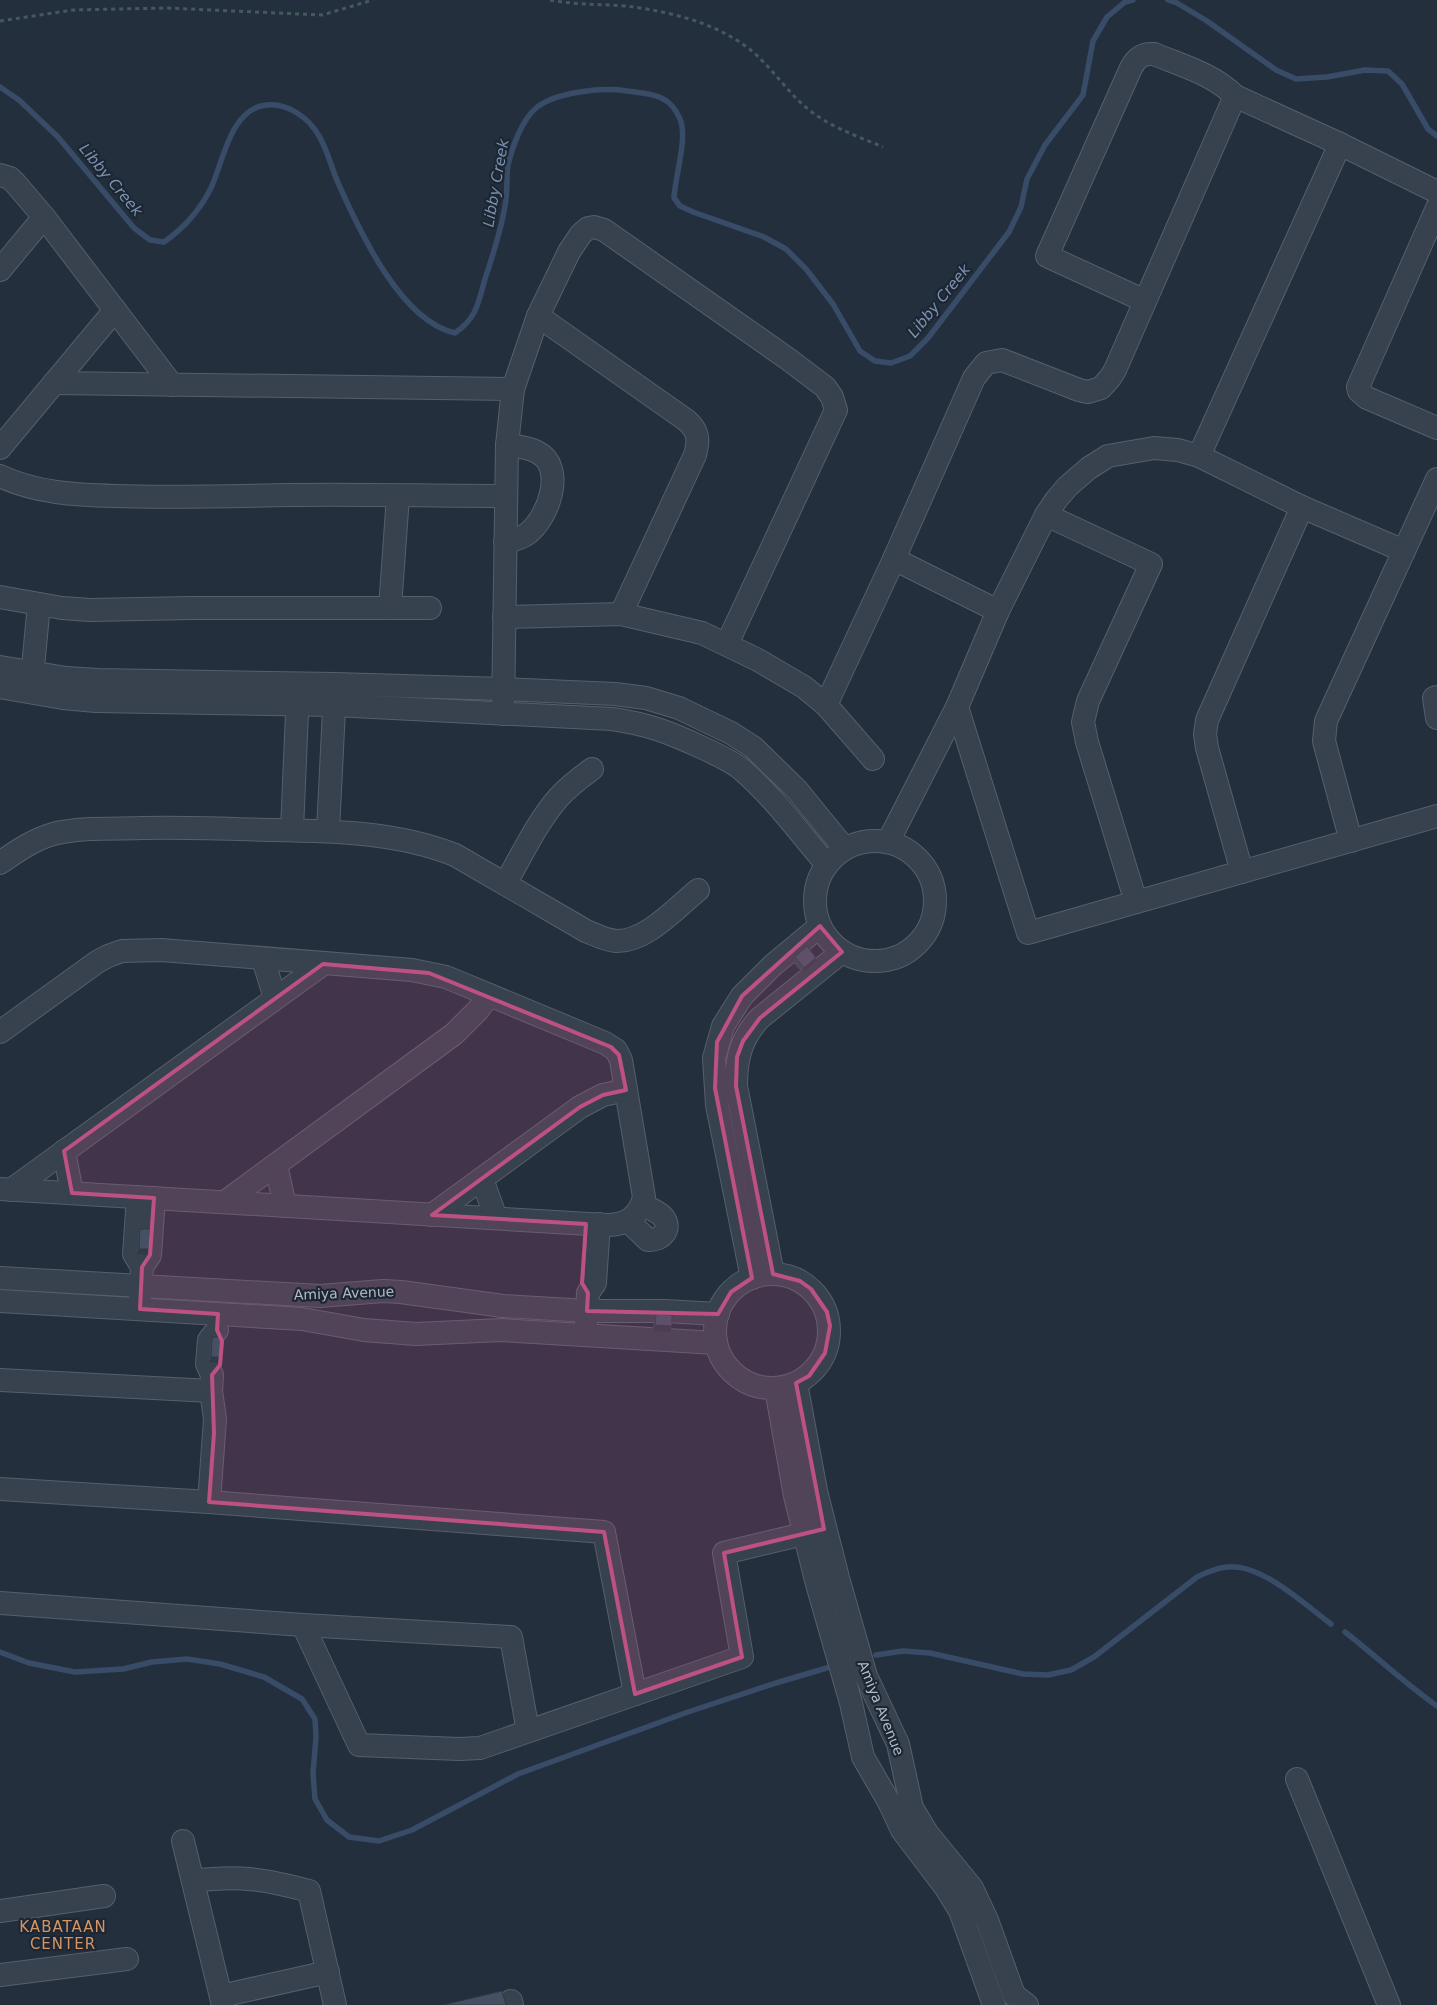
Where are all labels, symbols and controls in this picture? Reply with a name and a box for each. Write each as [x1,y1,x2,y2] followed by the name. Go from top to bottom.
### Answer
[479,136,513,228] water label: Libby Creek
[76,140,147,221] water label: Libby Creek
[904,260,975,341] water label: Libby Creek
[294,1283,394,1303] street label: Amiya Avenue
[855,1658,907,1758] street label: Amiya Avenue
[19,1918,107,1953] district label: KABATAAN CENTER

